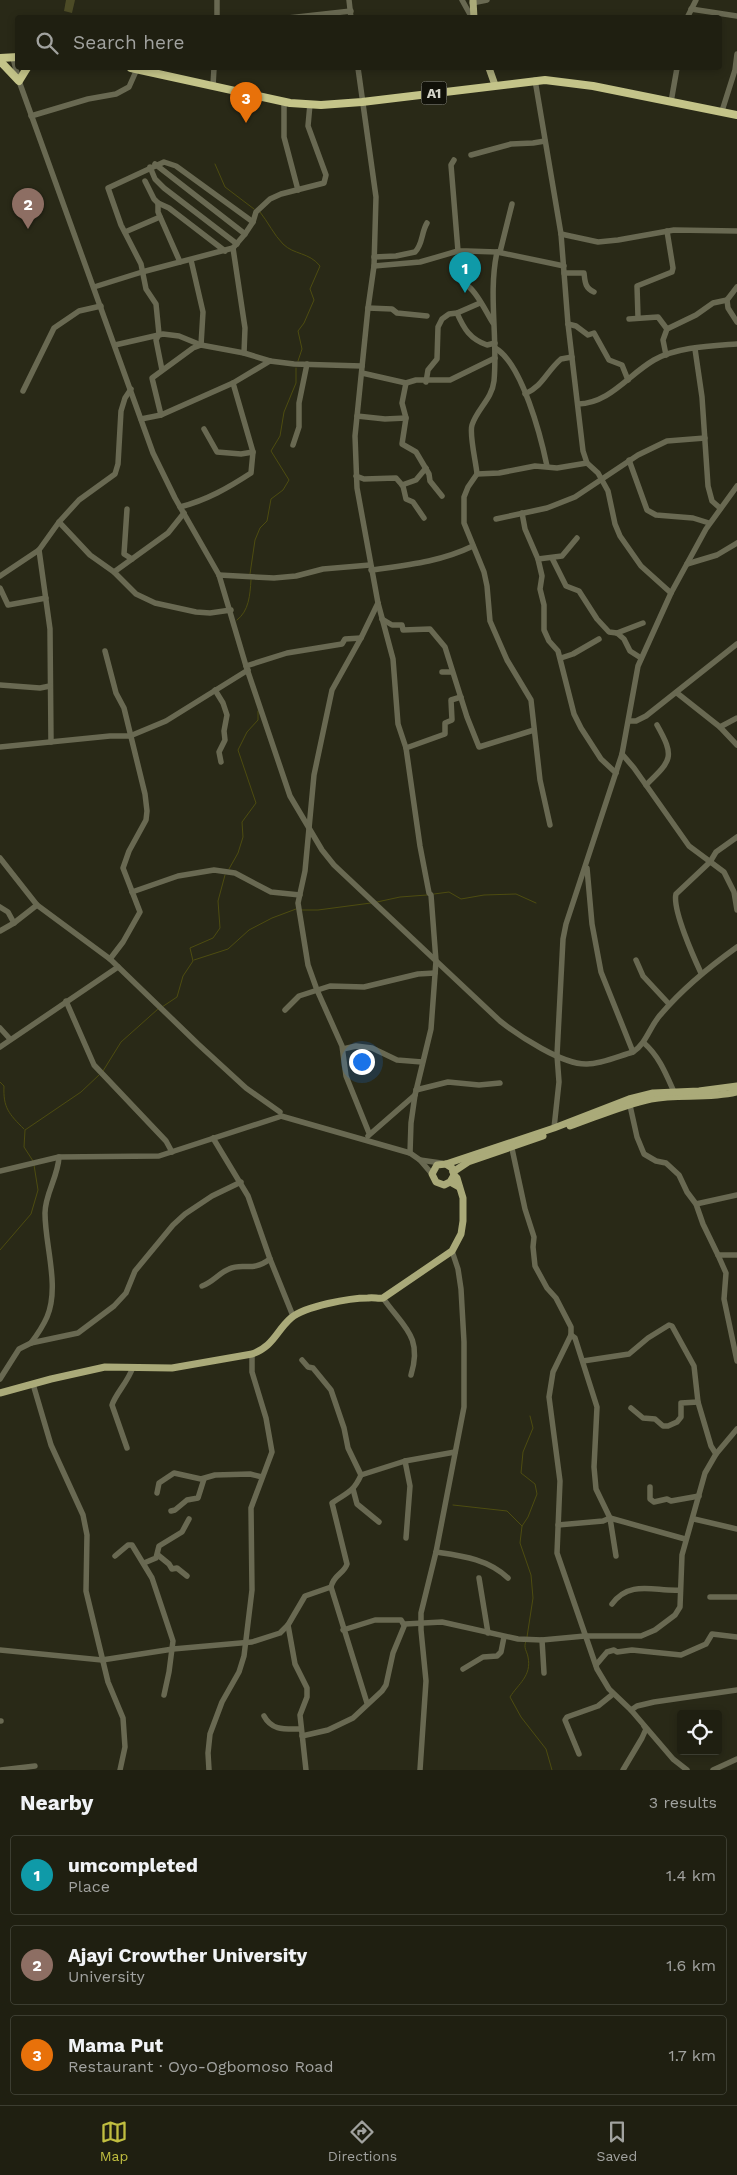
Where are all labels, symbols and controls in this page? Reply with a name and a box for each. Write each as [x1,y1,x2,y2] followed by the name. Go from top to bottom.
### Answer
[15,15,722,70] search box
[33,29,61,57] icon: search
[73,31,184,54] text: Search here
[230,82,262,123] pin: 3
[422,82,446,105] road number: A1
[12,188,44,229] pin: 2
[449,252,481,293] pin: 1
[349,1049,375,1075] your location
[677,1710,722,1755] map controls
[677,1710,722,1755] button: locate
[20,1790,93,1815] text: Nearby
[649,1793,717,1812] text: 3 results
[68,1854,198,1877] text: umcompleted
[34,1866,40,1885] text: 1
[666,1866,716,1885] text: 1.4 km
[68,1877,110,1896] text: Place
[68,1944,307,1967] text: Ajayi Crowther University
[32,1956,42,1975] text: 2
[666,1956,716,1975] text: 1.6 km
[68,1967,145,1986] text: University
[68,2034,163,2057] text: Mama Put
[32,2046,42,2065] text: 3
[669,2046,716,2065] text: 1.7 km
[68,2057,333,2076] text: Restaurant · Oyo-Ogbomoso Road
[100,2118,128,2164] tab: Map
[328,2118,397,2164] tab: Directions
[597,2118,637,2164] tab: Saved

